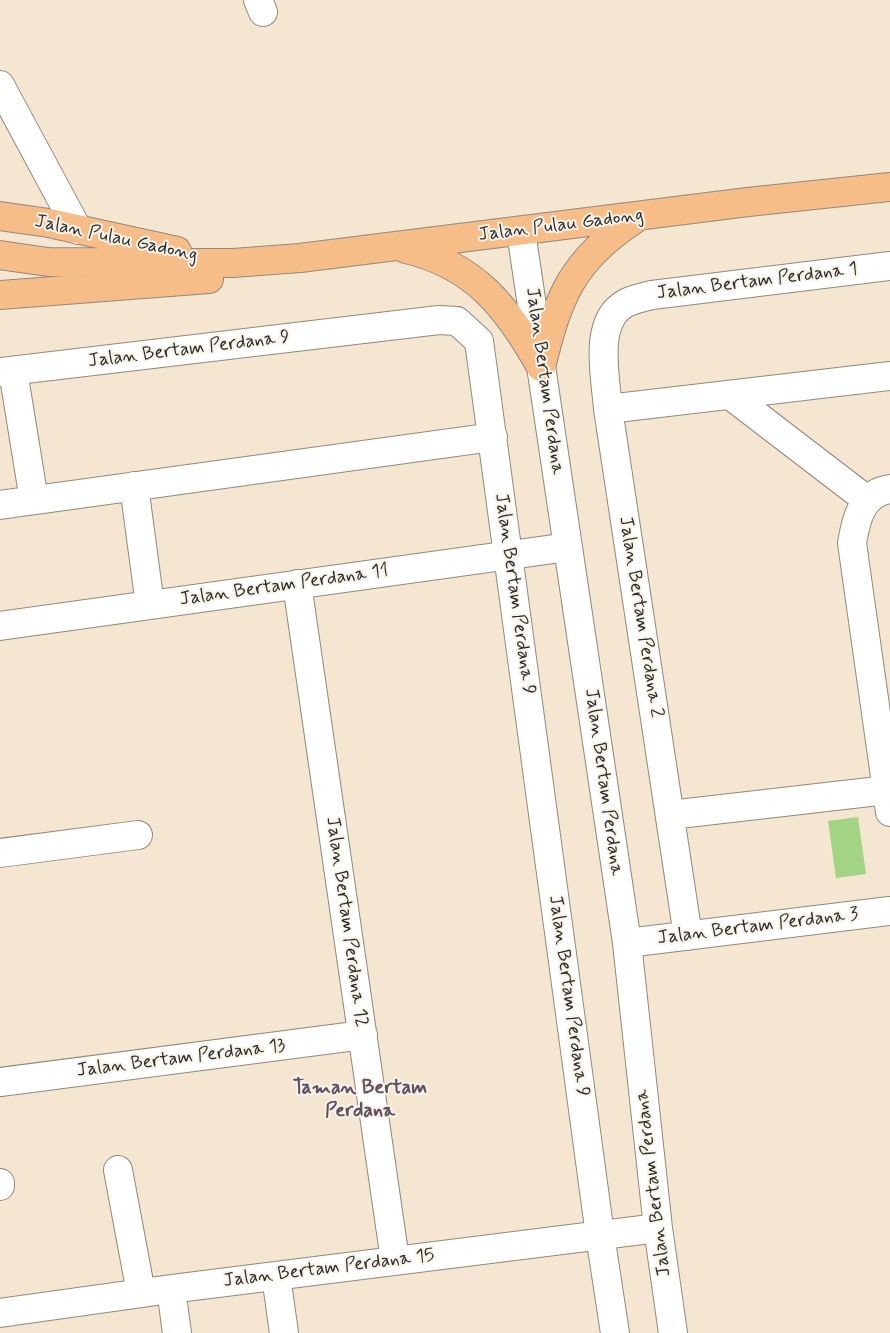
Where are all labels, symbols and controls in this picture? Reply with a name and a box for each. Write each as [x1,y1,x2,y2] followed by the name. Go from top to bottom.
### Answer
[477,205,645,247] street label: Jalan Pulau Gadong
[32,211,200,267] street label: Jalan Pulau Gadong
[655,258,859,306] street label: Jalan Bertam Perdana 1
[520,286,568,476] street label: Jalan Bertam Perdana
[87,326,291,374] street label: Jalan Bertam Perdana 9
[489,492,539,696] street label: Jalan Bertam Perdana 9
[613,515,667,719] street label: Jalan Bertam Perdana 2
[178,560,390,612] street label: Jalan Bertam Perdana 11
[579,687,627,877] street label: Jalan Bertam Perdana
[320,815,372,1029] street label: Jalan Bertam Perdana 12
[543,894,593,1098] street label: Jalan Bertam Perdana 9
[656,903,860,951] street label: Jalan Bertam Perdana 3
[75,1035,287,1083] street label: Jalan Bertam Perdana 13
[293,1077,427,1124] district label: Taman Bertam Perdana
[631,1088,677,1278] street label: Jalan Bertam Perdana
[222,1245,436,1293] street label: Jalan Bertam Perdana 15

